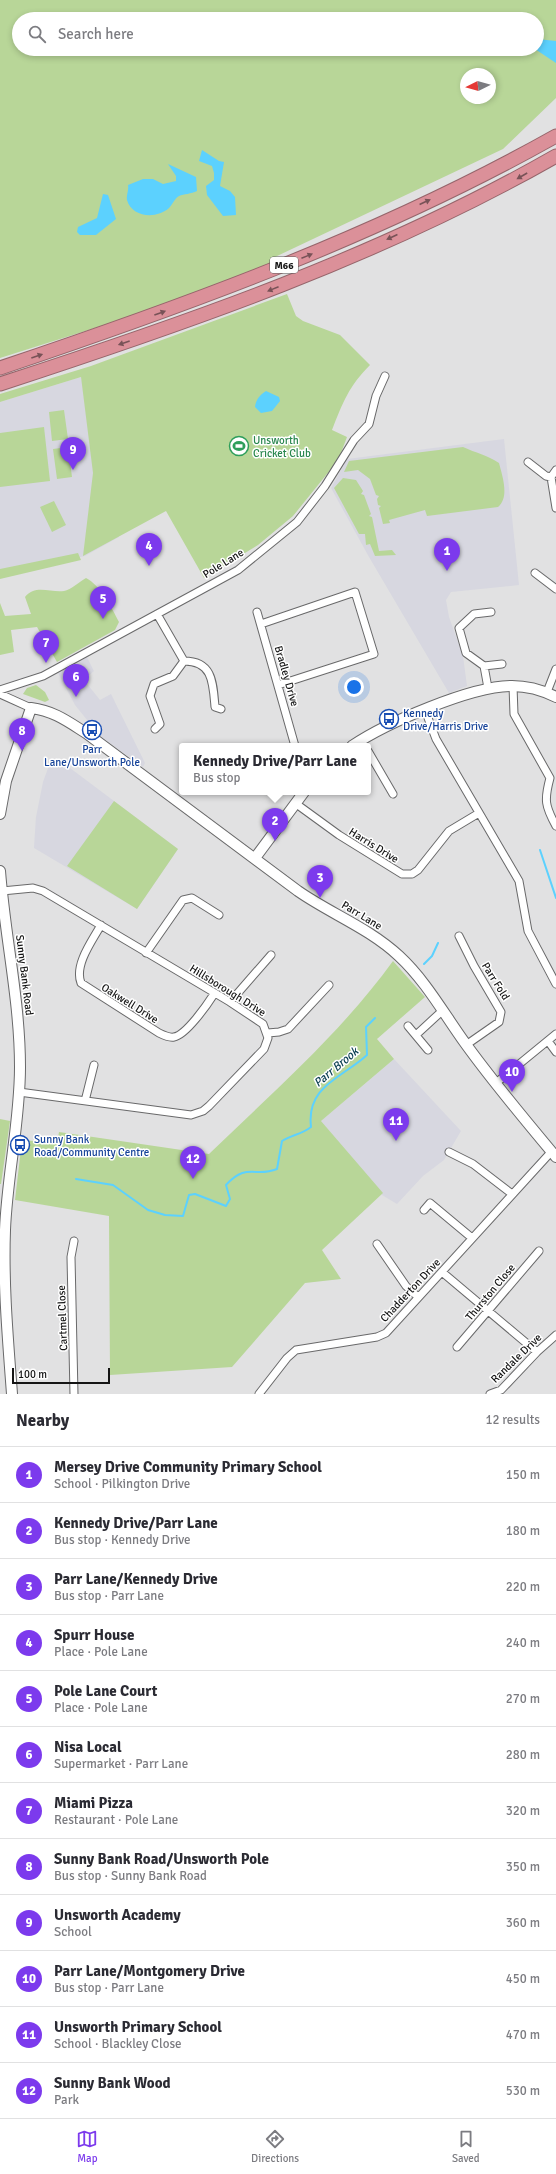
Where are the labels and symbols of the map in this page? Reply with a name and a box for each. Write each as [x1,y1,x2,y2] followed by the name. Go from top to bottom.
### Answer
[460,68,496,104] north arrow
[516,172,528,179] one-way arrow
[420,199,431,205] one-way arrow
[386,234,398,240] one-way arrow
[301,252,313,258] one-way arrow
[270,257,298,273] road number: M66
[266,286,278,292] one-way arrow
[154,310,166,316] one-way arrow
[118,340,130,346] one-way arrow
[31,353,43,359] one-way arrow
[253,434,311,460] place label: Unsworth Cricket Club
[228,435,250,457] sports icon: Unsworth Cricket Club
[60,437,86,470] pin: 9
[136,533,162,566] pin: 4
[434,538,460,571] pin: 1
[201,546,246,581] street label: Pole Lane
[90,586,116,619] pin: 5
[33,630,59,663] pin: 7
[272,644,301,708] street label: Bradley Drive
[63,664,89,697] pin: 6
[344,677,364,697] your location
[403,707,488,733] place label: Kennedy Drive/Harris Drive
[378,708,400,730] bus stop icon: Kennedy Drive/Harris Drive
[9,718,35,751] pin: 8
[81,719,103,741] bus stop icon: Parr Lane/Unsworth Pole
[44,743,140,769] place label: Parr Lane/Unsworth Pole
[262,808,288,841] pin: 2
[346,825,401,866] street label: Harris Drive
[307,865,333,898] pin: 3
[339,898,384,933] street label: Parr Lane
[13,934,36,1016] street label: Sunny Bank Road
[479,960,512,1003] street label: Parr Fold
[187,962,268,1019] street label: Hillsborough Drive
[99,981,161,1026] street label: Oakwell Drive
[311,1044,363,1090] water label: Parr Brook
[499,1059,525,1092] pin: 10
[383,1108,409,1141] pin: 11
[34,1133,149,1159] place label: Sunny Bank Road/Community Centre
[9,1134,31,1156] bus stop icon: Sunny Bank Road/Community Centre
[180,1146,206,1179] pin: 12
[378,1256,443,1325] street label: Chadderton Drive
[463,1261,518,1323] street label: Thurston Close
[55,1285,70,1351] street label: Cartmel Close
[488,1331,544,1386] street label: Randale Drive
[12,1366,110,1385] scale bar

